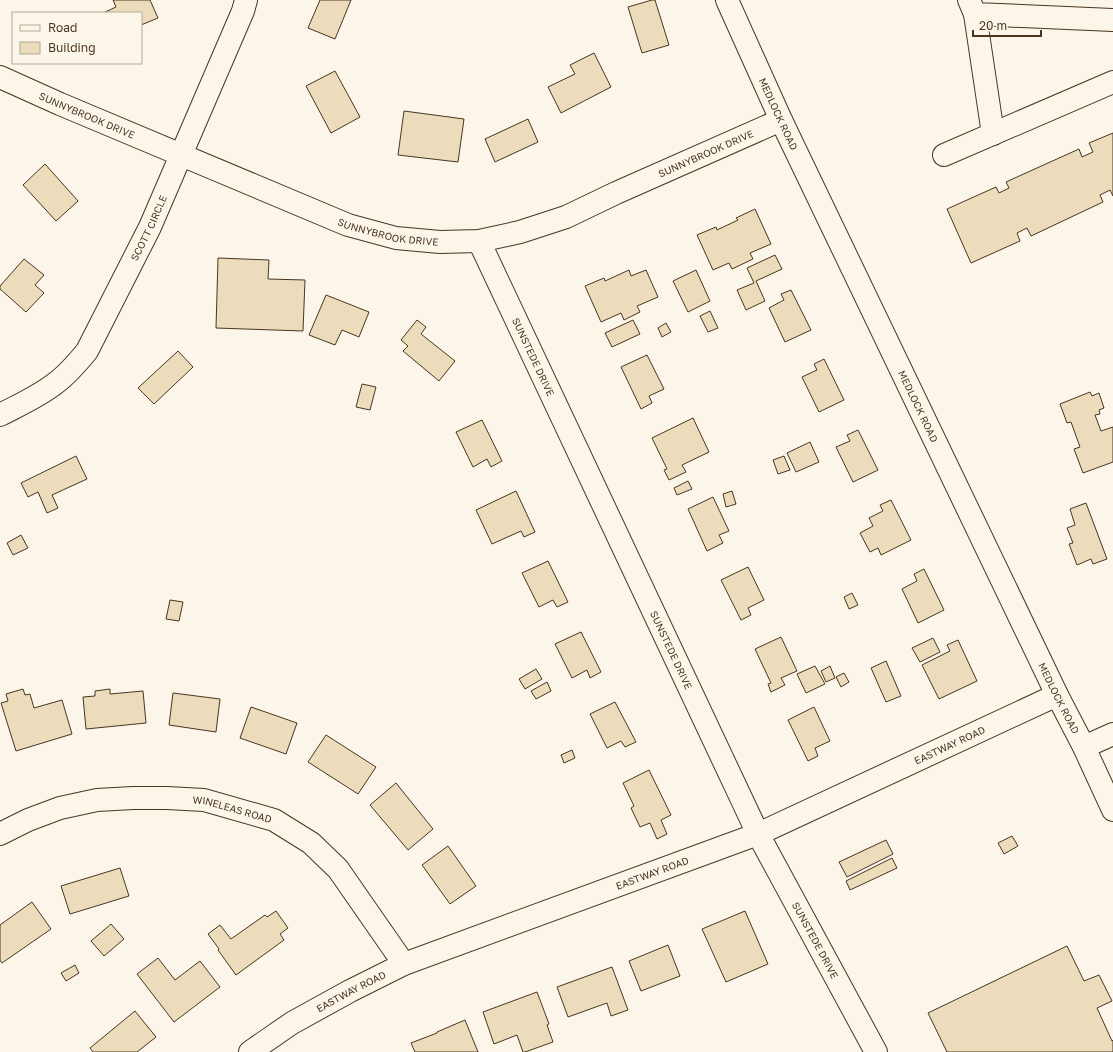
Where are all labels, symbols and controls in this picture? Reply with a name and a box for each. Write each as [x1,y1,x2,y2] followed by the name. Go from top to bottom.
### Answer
[12,12,142,64] legend
[973,12,1041,38] scale bar
[979,18,1007,33] text: 20 m
[48,20,77,35] text: Road
[48,40,96,55] text: Building
[757,76,801,152] street label: MEDLOCK ROAD
[37,89,137,141] street label: SUNNYBROOK DRIVE
[656,127,755,180] street label: SUNNYBROOK DRIVE
[128,193,169,263] street label: SCOTT CIRCLE
[336,215,439,248] street label: SUNNYBROOK DRIVE
[510,316,557,398] street label: SUNSTEDE DRIVE
[896,368,941,444] street label: MEDLOCK ROAD
[648,609,695,691] street label: SUNSTEDE DRIVE
[1036,660,1082,736] street label: MEDLOCK ROAD
[912,723,987,767] street label: EASTWAY ROAD
[192,793,273,825] street label: WINELEAS ROAD
[614,854,690,892] street label: EASTWAY ROAD
[790,900,841,980] street label: SUNSTEDE DRIVE
[314,968,388,1014] street label: EASTWAY ROAD

